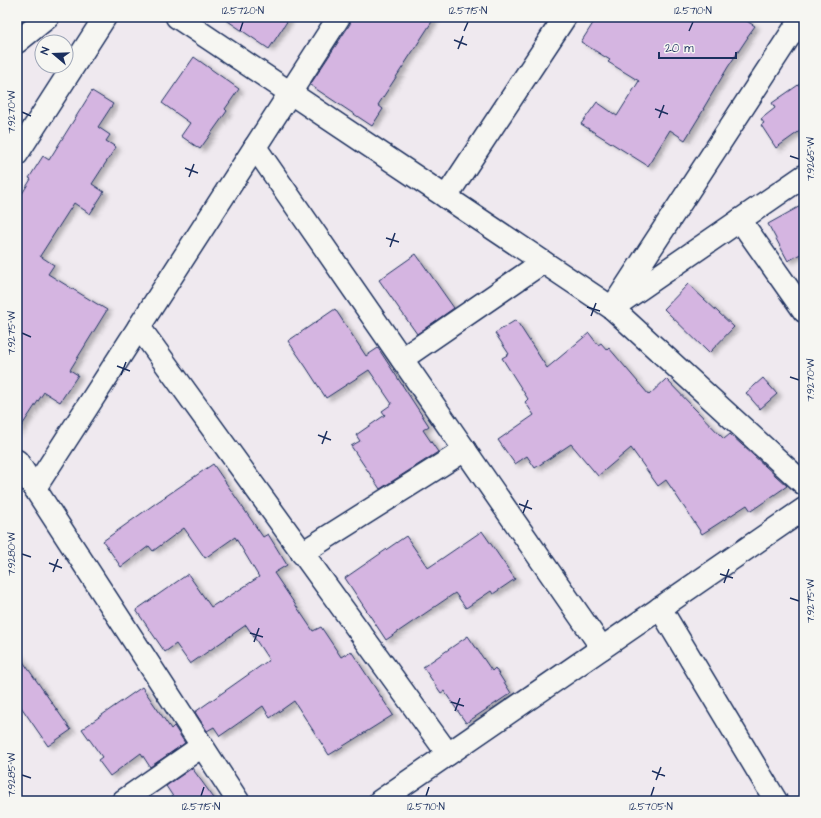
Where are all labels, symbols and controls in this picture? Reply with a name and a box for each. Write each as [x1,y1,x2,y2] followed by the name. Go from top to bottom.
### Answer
[222,4,264,18] text: 12.5720°N
[449,4,487,18] text: 12.5715°N
[674,4,712,18] text: 12.5710°N
[34,34,74,74] north arrow
[659,34,736,60] scale bar
[665,40,694,57] text: 20 m
[37,45,53,57] text: N
[5,90,19,134] text: 7.9270°W
[804,136,818,181] text: 7.9265°W
[5,311,19,355] text: 7.9275°W
[804,358,818,402] text: 7.9270°W
[5,532,19,576] text: 7.9280°W
[804,579,818,623] text: 7.9275°W
[5,752,19,797] text: 7.9285°W
[182,800,220,814] text: 12.5715°N
[407,800,445,814] text: 12.5710°N
[629,800,673,814] text: 12.5705°N

